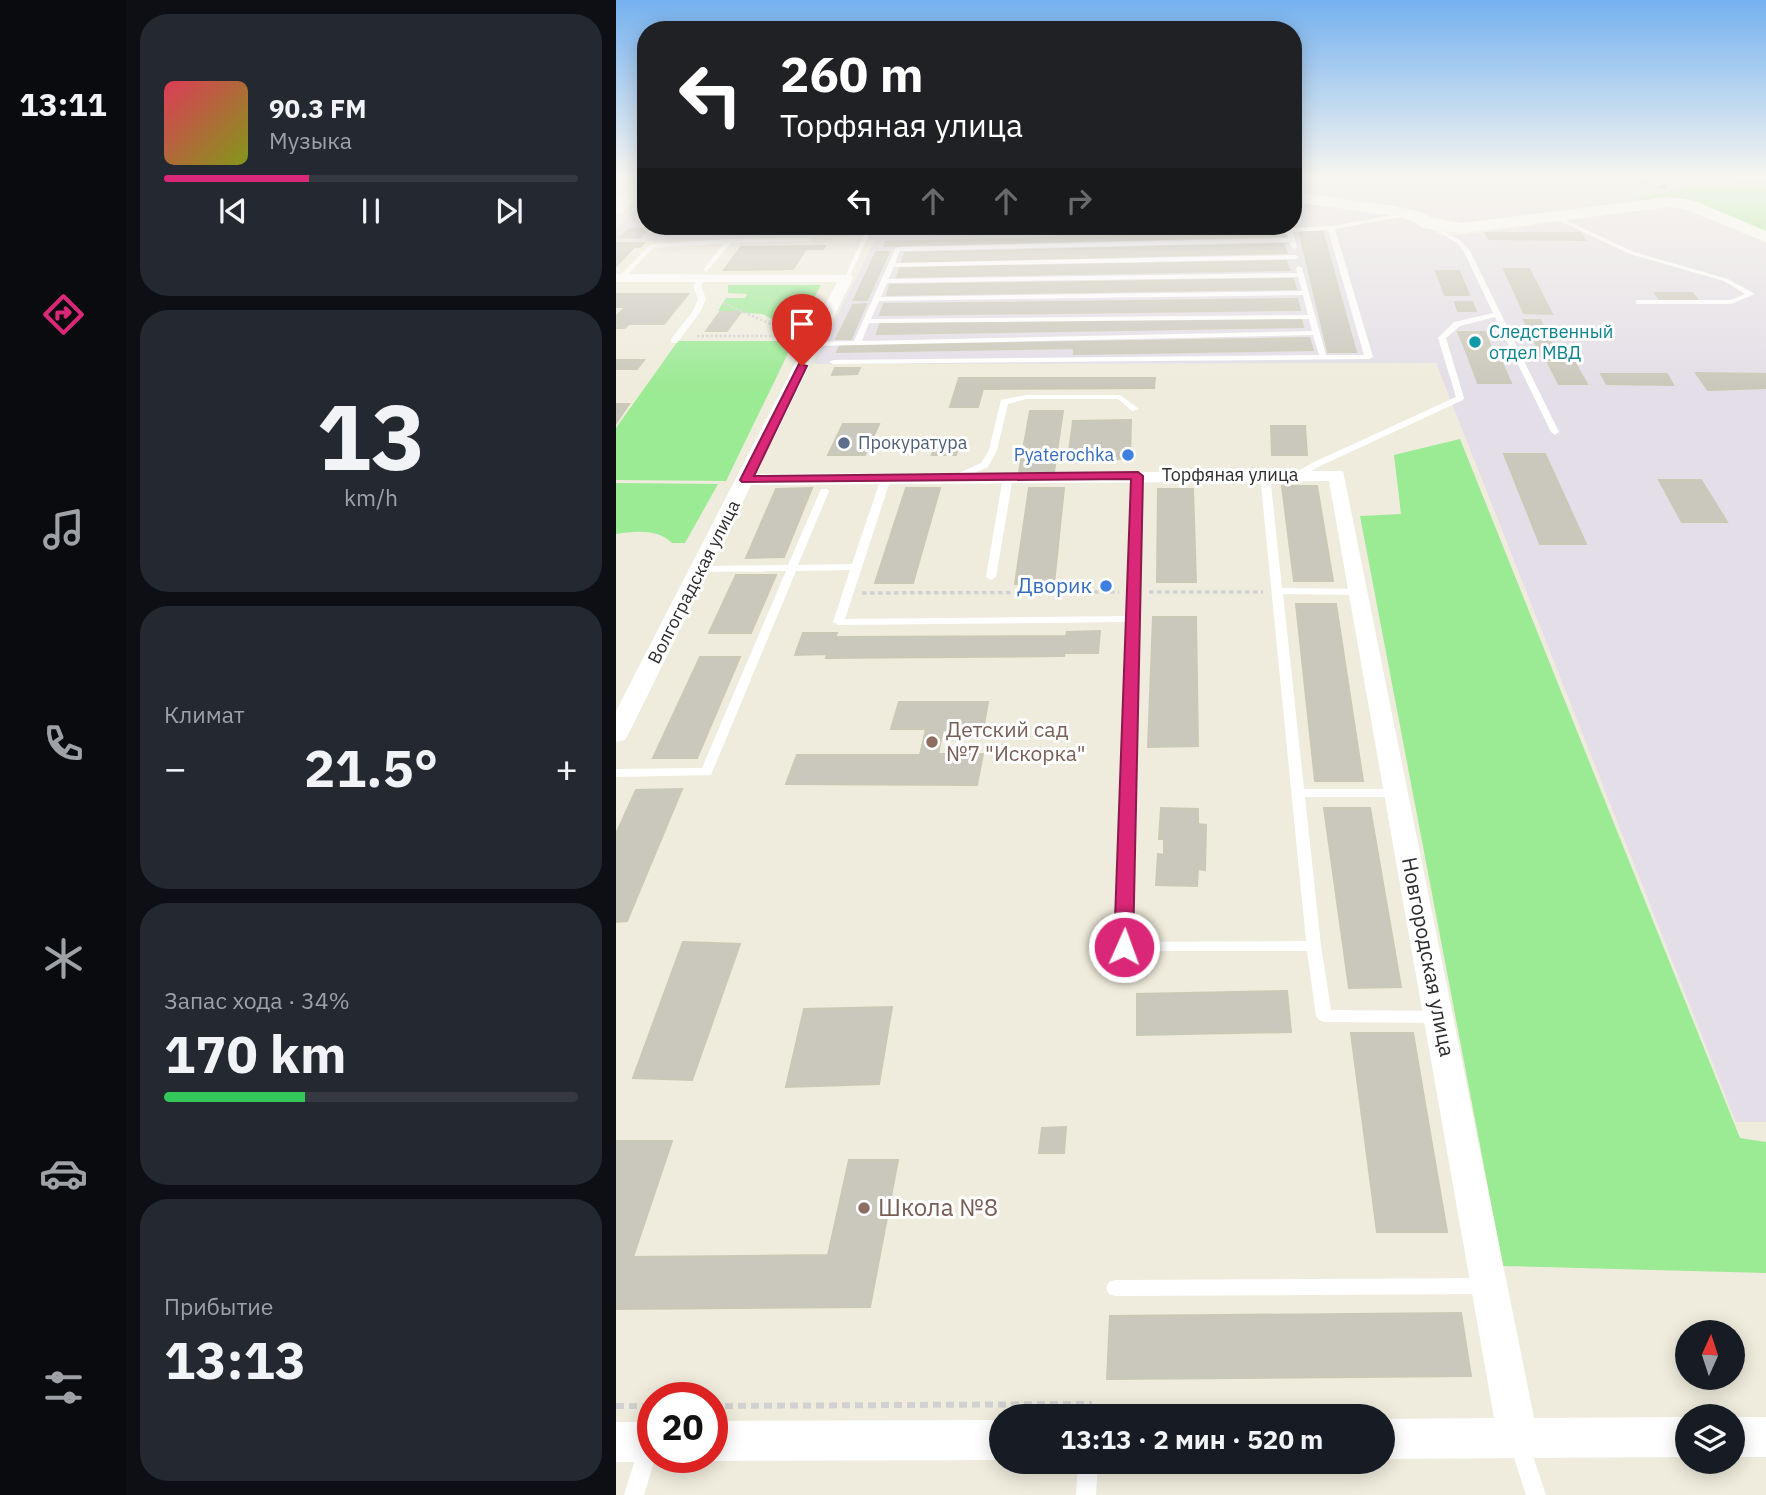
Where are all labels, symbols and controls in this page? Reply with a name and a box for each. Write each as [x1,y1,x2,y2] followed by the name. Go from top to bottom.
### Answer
[780,42,924,105] text: 260 m
[665,49,756,140] icon: left
[19,83,107,125] text: 13:11
[269,91,367,125] text: 90.3 FM
[780,104,1023,146] text: Торфяная улица
[269,125,352,155] text: Музыка
[841,182,879,220] icon: left
[914,182,952,220] icon: ahead
[987,182,1025,220] icon: ahead
[1060,182,1098,220] icon: right
[214,192,252,230] icon: previous
[352,192,390,230] icon: pause
[490,192,528,230] icon: next
[39,290,88,339] icon: directions
[772,294,832,366] pin
[783,305,821,343] icon: arrive
[1489,320,1613,364] place label: Следственный отдел МВД
[1467,334,1483,350] marker: Следственный отдел МВД
[316,377,426,495] text: 13
[858,431,968,454] place label: Прокуратура
[836,435,852,451] marker: Прокуратура
[1014,443,1114,466] place label: Pyaterochka
[1120,447,1136,463] marker: Pyaterochka
[1162,463,1299,486] street label: Торфяная улица
[344,482,398,512] text: km/h
[642,496,745,667] street label: Волгоградская улица
[39,505,88,554] icon: music
[1017,571,1092,599] place label: Дворик
[1098,578,1114,594] marker: Дворик
[164,699,245,729] text: Климат
[946,715,1086,767] place label: Детский cад №7 "Искорка"
[39,719,88,768] icon: phone
[304,734,438,801] text: 21.5°
[924,734,940,750] marker: Детский cад №7 "Искорка"
[164,743,187,792] text: −
[555,743,578,792] text: +
[1396,855,1462,1059] street label: Новгородская улица
[1087,910,1161,984] position arrow
[39,934,88,983] icon: climate
[164,985,350,1015] text: Запас хода · 34%
[164,1020,346,1087] text: 170 km
[39,1149,88,1198] icon: car
[878,1191,998,1223] place label: Школа №8
[856,1200,872,1216] marker: Школа №8
[164,1291,273,1321] text: Прибытие
[1675,1320,1745,1390] north arrow
[1675,1320,1745,1474] map controls
[164,1326,306,1393] text: 13:13
[39,1363,88,1412] icon: filters
[637,1382,728,1473] speed limit sign: 20
[1675,1404,1745,1474] button: layers
[1061,1422,1323,1456] text: 13:13 · 2 мин · 520 m

